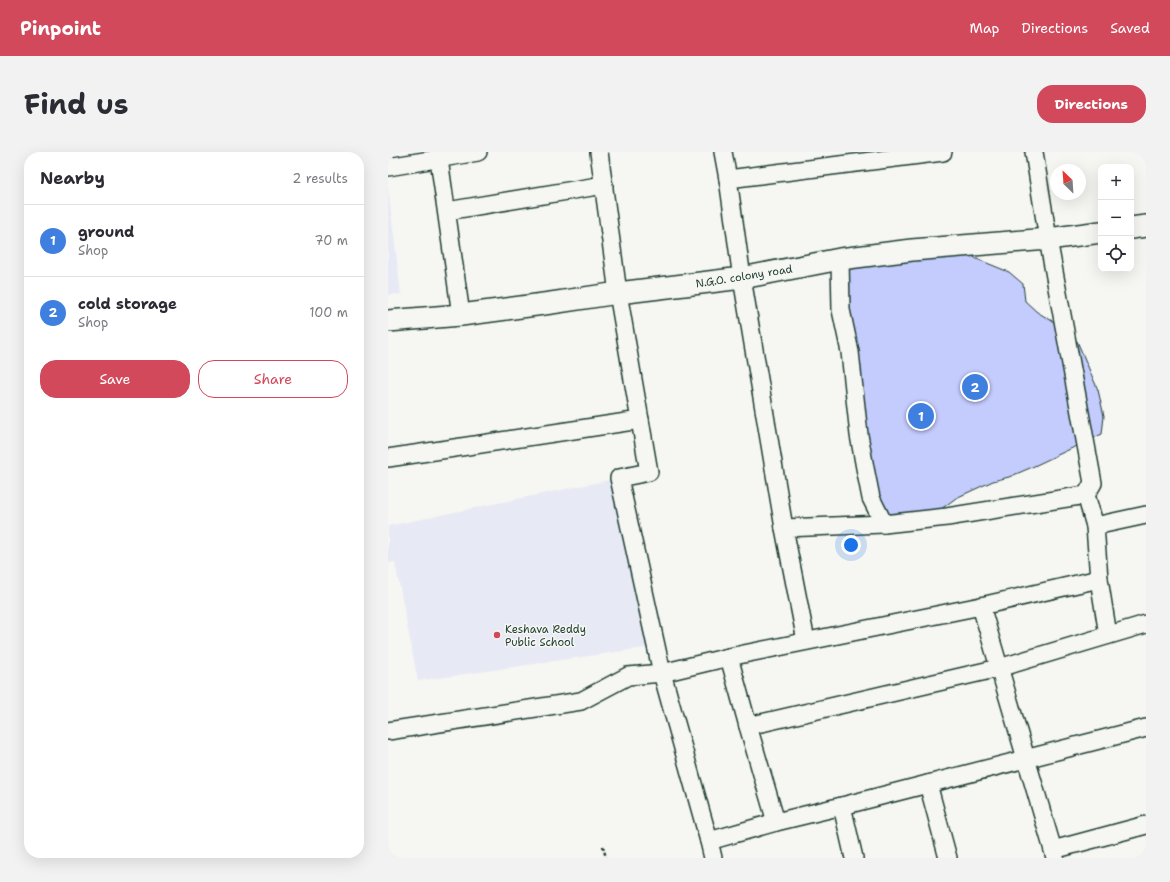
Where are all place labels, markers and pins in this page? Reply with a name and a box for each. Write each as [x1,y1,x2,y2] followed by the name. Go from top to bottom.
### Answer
[962,372,988,402] pin: 2
[908,401,934,431] pin: 1
[505,622,586,650] place label: Keshava Reddy Public School
[492,630,502,640] marker: Keshava Reddy Public School

